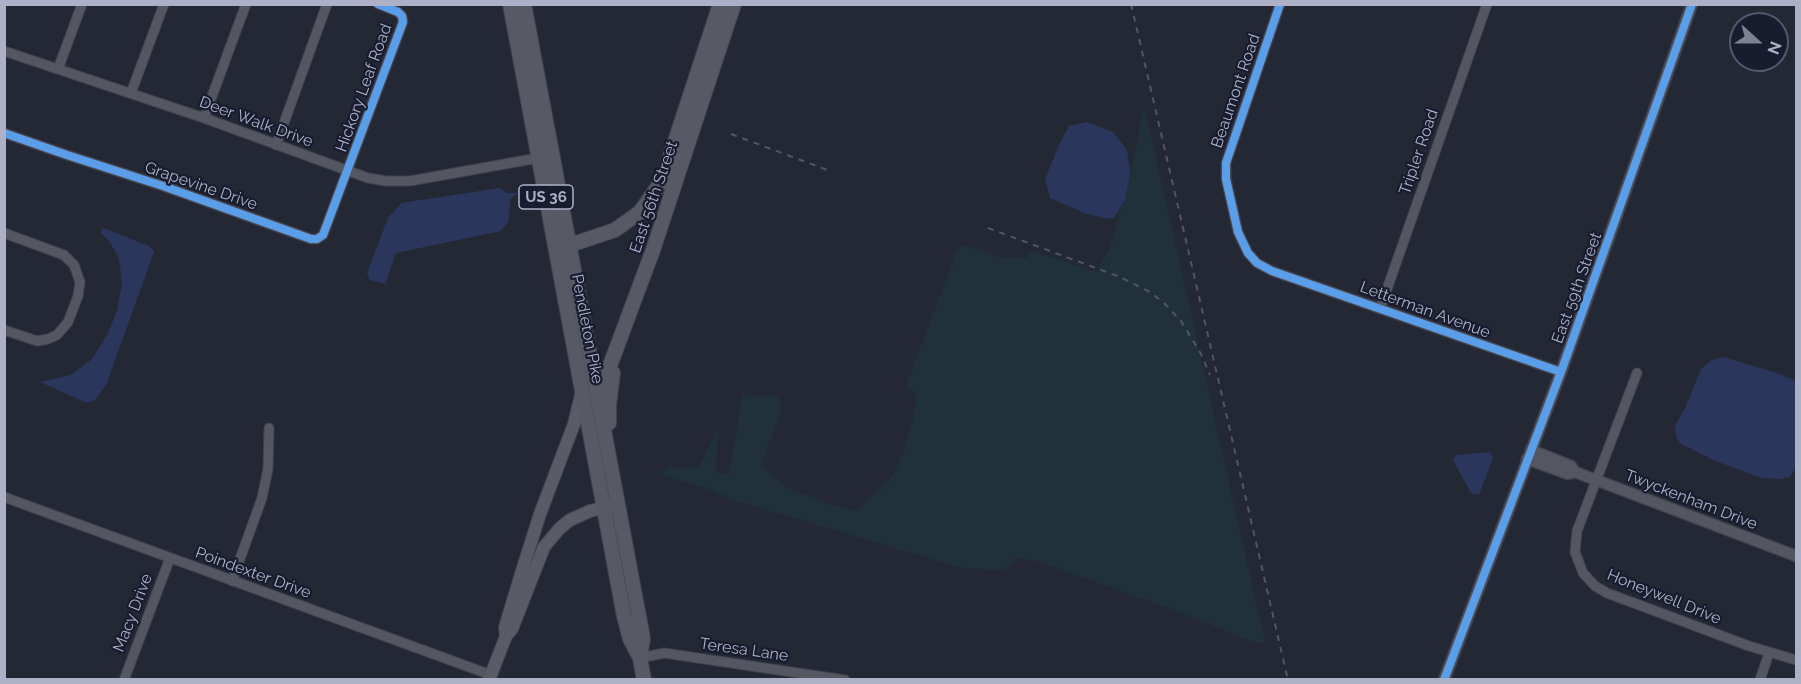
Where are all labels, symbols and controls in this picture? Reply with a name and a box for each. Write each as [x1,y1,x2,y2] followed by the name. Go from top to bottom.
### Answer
[1729,12,1789,72] north arrow
[332,21,396,155] street label: Hickory Leaf Road
[1207,31,1265,151] street label: Beaumont Road
[1763,39,1785,57] text: N
[197,93,315,151] street label: Deer Walk Drive
[1395,107,1443,197] street label: Tripler Road
[626,139,682,255] street label: East 56th Street
[142,158,260,214] street label: Grapevine Drive
[519,185,573,209] road number: US 36
[1548,230,1606,346] street label: East 59th Street
[567,273,607,385] street label: Pendleton Pike
[1357,278,1493,342] street label: Letterman Avenue
[1622,466,1760,534] street label: Twyckenham Drive
[193,543,313,603] street label: Poindexter Drive
[1604,565,1724,629] street label: Honeywell Drive
[109,571,157,655] street label: Macy Drive
[698,634,790,666] street label: Teresa Lane

